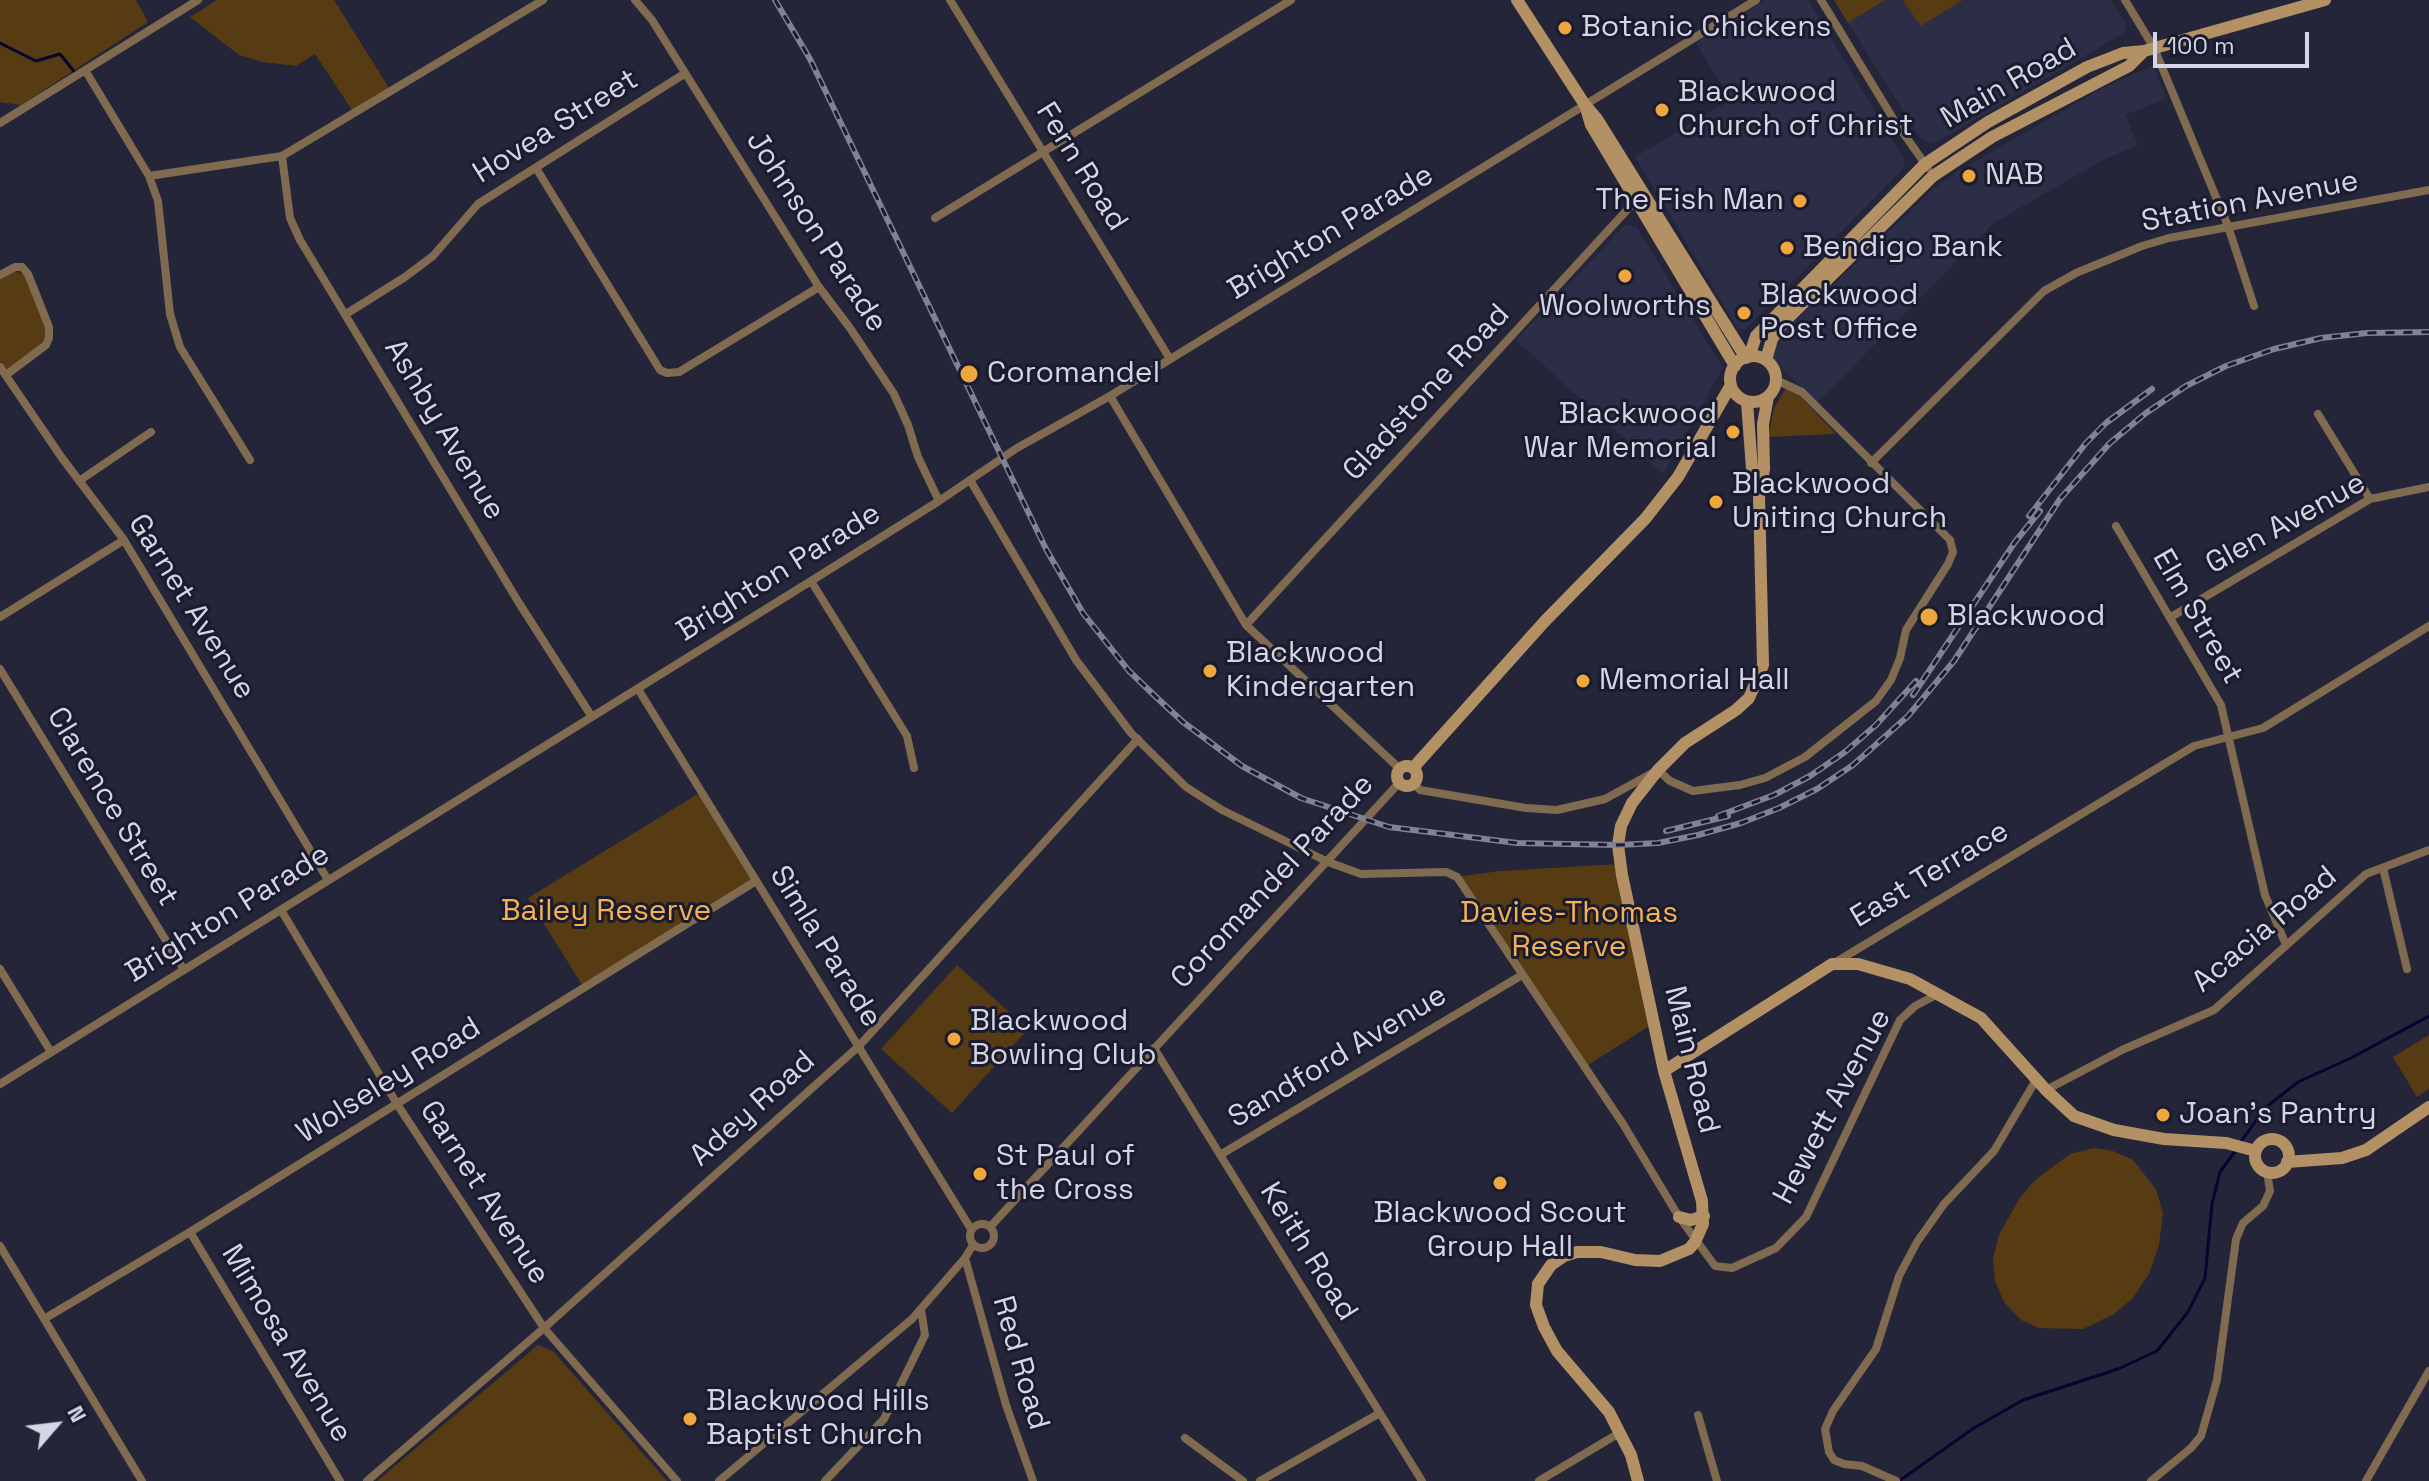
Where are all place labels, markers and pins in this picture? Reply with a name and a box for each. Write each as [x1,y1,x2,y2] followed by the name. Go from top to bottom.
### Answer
[1581,10,1831,46] place label: Botanic Chickens
[1556,19,1574,37] marker: Botanic Chickens
[1678,75,1913,146] place label: Blackwood Church of Christ
[1653,101,1671,119] marker: Blackwood Church of Christ
[1985,158,2044,194] place label: NAB
[1960,167,1978,185] marker: NAB
[1595,183,1784,219] place label: The Fish Man
[1791,192,1809,210] marker: The Fish Man
[1803,230,2003,266] place label: Bendigo Bank
[1778,239,1796,257] marker: Bendigo Bank
[1616,267,1634,285] marker: Woolworths
[1760,278,1918,348] place label: Blackwood Post Office
[1539,289,1711,325] place label: Woolworths
[1735,304,1753,322] marker: Blackwood Post Office
[987,356,1160,392] place label: Coromandel
[958,363,980,385] marker: Coromandel
[1523,397,1717,468] place label: Blackwood War Memorial
[1724,423,1742,441] marker: Blackwood War Memorial
[1732,467,1947,538] place label: Blackwood Uniting Church
[1707,493,1725,511] marker: Blackwood Uniting Church
[1947,599,2105,635] place label: Blackwood
[1918,606,1940,628] marker: Blackwood
[1226,636,1415,706] place label: Blackwood Kindergarten
[1201,662,1219,680] marker: Blackwood Kindergarten
[1599,663,1790,699] place label: Memorial Hall
[1574,672,1592,690] marker: Memorial Hall
[970,1004,1156,1074] place label: Blackwood Bowling Club
[945,1030,963,1048] marker: Blackwood Bowling Club
[2179,1097,2377,1133] place label: Joan's Pantry
[2154,1106,2172,1124] marker: Joan's Pantry
[996,1139,1135,1210] place label: St Paul of the Cross
[971,1165,989,1183] marker: St Paul of the Cross
[1491,1174,1509,1192] marker: Blackwood Scout Group Hall
[1374,1196,1626,1266] place label: Blackwood Scout Group Hall
[706,1384,929,1454] place label: Blackwood Hills Baptist Church
[681,1410,699,1428] marker: Blackwood Hills Baptist Church

